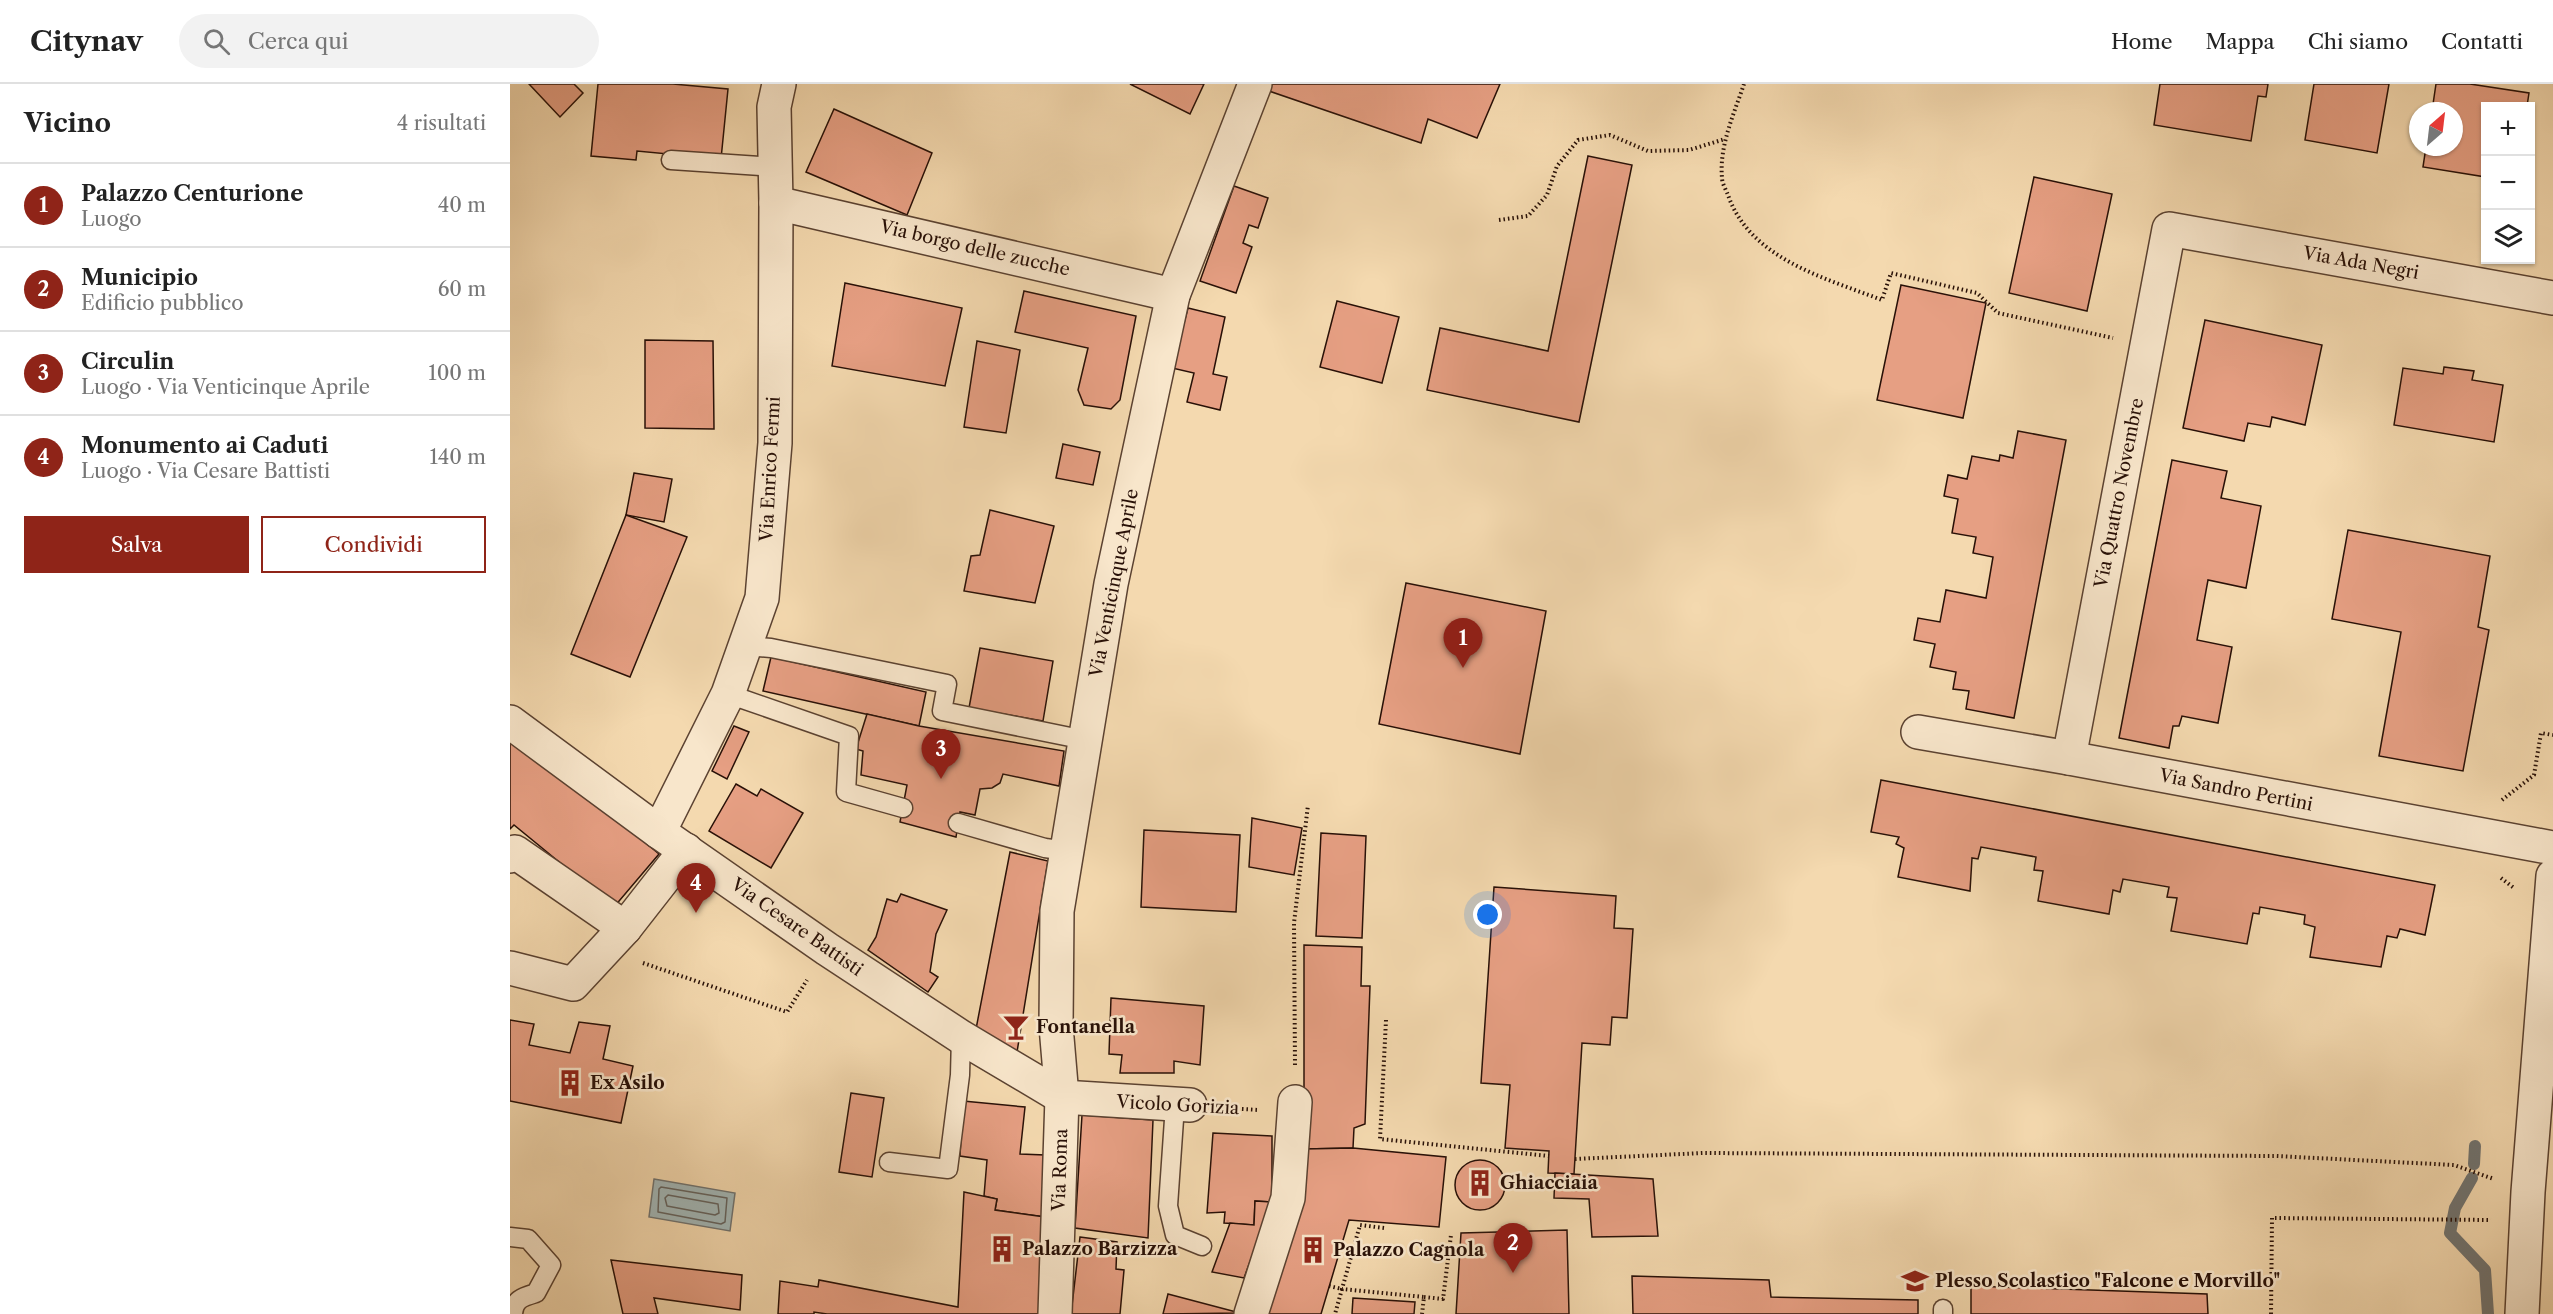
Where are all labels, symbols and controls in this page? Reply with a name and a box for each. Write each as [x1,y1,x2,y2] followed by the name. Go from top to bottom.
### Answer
[179,14,599,68] search box
[30,24,143,58] text: Citynav
[200,25,233,58] icon: search
[248,28,348,55] text: Cerca qui
[2111,29,2173,54] text: Home
[2206,29,2275,54] text: Mappa
[2308,29,2408,54] text: Chi siamo
[2441,29,2523,54] text: Contatti
[2409,102,2463,156] north arrow
[2481,102,2535,264] map controls
[2481,102,2535,156] button: +
[24,107,111,139] text: Vicino
[397,111,486,135] text: 4 risultati
[2481,156,2535,210] button: −
[81,180,303,207] text: Palazzo Centurione
[39,193,48,217] text: 1
[438,193,486,217] text: 40 m
[81,207,141,231] text: Luogo
[2481,210,2535,264] button: layers
[877,215,1072,281] street label: Via borgo delle zucche
[2301,242,2421,284] street label: Via Ada Negri
[81,264,198,291] text: Municipio
[38,277,49,301] text: 2
[438,277,486,301] text: 60 m
[81,291,243,315] text: Edificio pubblico
[81,348,174,375] text: Circulin
[38,361,49,385] text: 3
[428,361,486,385] text: 100 m
[81,375,370,399] text: Luogo · Via Venticinque Aprile
[755,395,785,543] street label: Via Enrico Fermi
[2090,396,2148,591] street label: Via Quattro Novembre
[81,432,328,459] text: Monumento ai Caduti
[38,445,49,469] text: 4
[429,445,486,469] text: 140 m
[81,459,330,483] text: Luogo · Via Cesare Battisti
[1085,487,1143,680] street label: Via Venticinque Aprile
[24,516,249,573] button: Salva
[261,516,486,573] button: Condividi
[1444,618,1482,668] pin: 1
[922,730,960,779] pin: 3
[2156,764,2315,816] street label: Via Sandro Pertini
[676,864,716,913] pin: 4
[726,873,868,981] street label: Via Cesare Battisti
[1473,900,1502,929] your location
[1001,1012,1031,1042] bar icon: Fontanella
[1036,1016,1136,1038] place label: Fontanella
[555,1068,585,1098] building icon: Ex Asilo
[590,1072,665,1094] place label: Ex Asilo
[1115,1091,1240,1119] street label: Vicolo Gorizia
[1048,1128,1072,1213] street label: Via Roma
[1465,1168,1495,1198] building icon: Ghiacciaia
[1500,1172,1599,1194] place label: Ghiacciaia
[1494,1224,1532,1273] pin: 2
[987,1234,1017,1264] building icon: Palazzo Barzizza
[1298,1235,1328,1265] building icon: Palazzo Cagnola
[1022,1238,1178,1260] place label: Palazzo Barzizza
[1333,1239,1485,1261] place label: Palazzo Cagnola
[1900,1266,1930,1296] school or university icon: Plesso Scolastico "Falcone e Morvillo"
[1935,1270,2280,1292] place label: Plesso Scolastico "Falcone e Morvillo"

